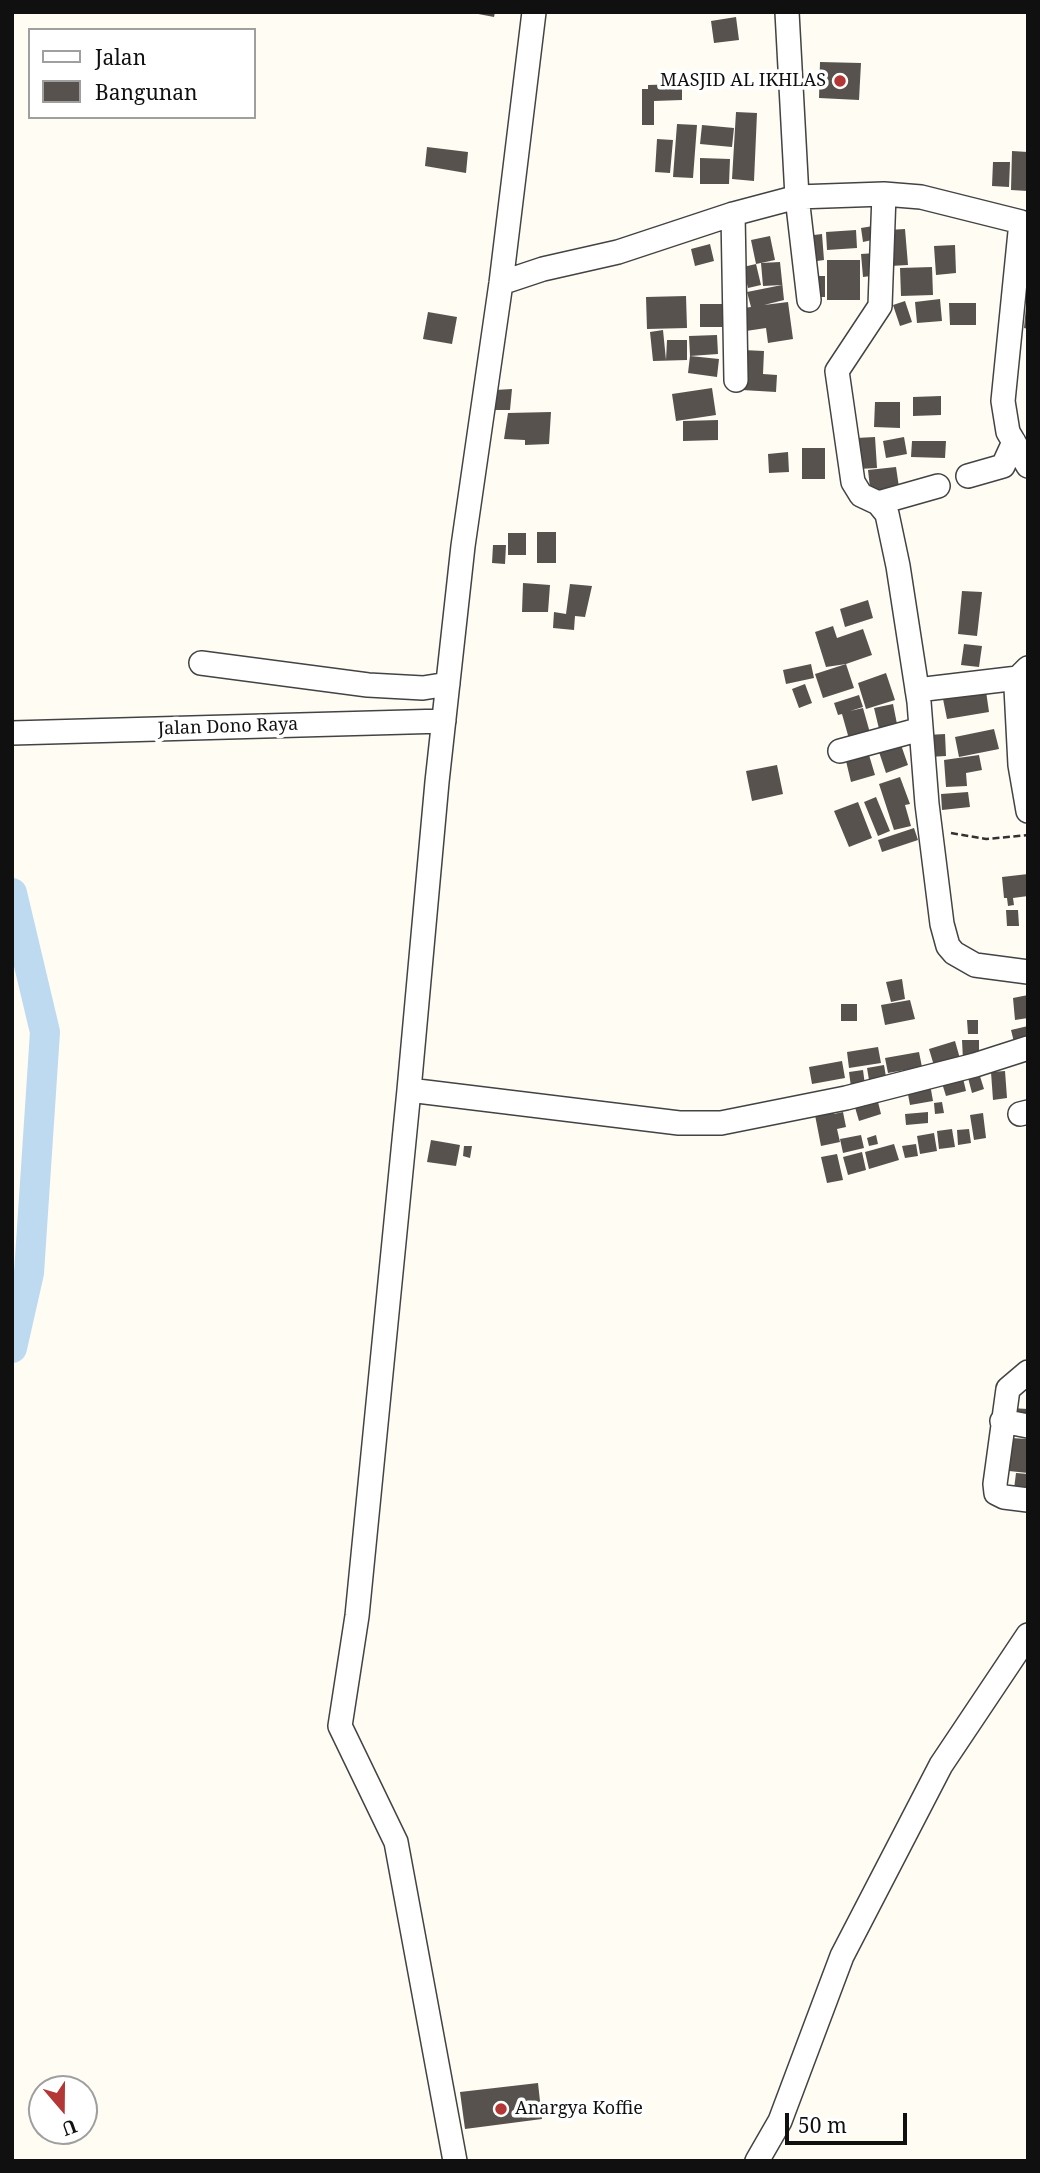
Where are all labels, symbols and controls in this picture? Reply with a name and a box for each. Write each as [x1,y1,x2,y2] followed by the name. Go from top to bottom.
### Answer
[28,28,256,119] legend
[95,43,146,71] text: Jalan
[660,70,826,92] place label: MASJID AL IKHLAS
[832,73,848,89] marker: MASJID AL IKHLAS
[95,78,198,106] text: Bangunan
[157,714,299,740] street label: Jalan Dono Raya
[28,2075,98,2145] north arrow
[515,2098,643,2120] place label: Anargya Koffie
[788,2100,911,2144] scale bar
[493,2101,509,2117] marker: Anargya Koffie
[798,2111,847,2139] text: 50 m
[58,2113,81,2142] text: U

